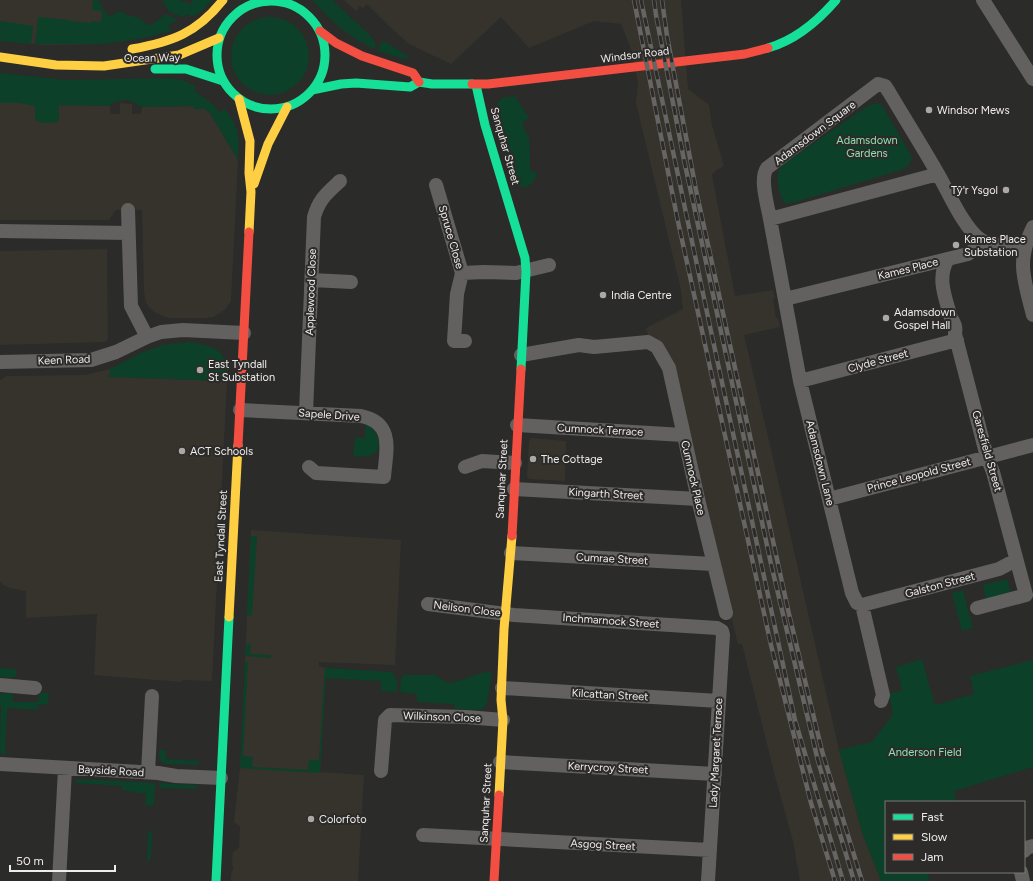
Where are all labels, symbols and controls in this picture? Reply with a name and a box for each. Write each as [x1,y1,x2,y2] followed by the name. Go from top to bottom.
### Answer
[600,44,670,66] street label: Windsor Road
[124,51,181,65] street label: Ocean Way
[772,98,858,168] street label: Adamsdown Square
[937,104,1010,117] place label: Windsor Mews
[924,105,934,115] marker: Windsor Mews
[488,106,522,186] street label: Sanquhar Street
[836,134,898,160] park label: Adamsdown Gardens
[951,184,998,197] place label: Tŷ'r Ysgol
[1001,185,1011,195] marker: Tŷ'r Ysgol
[436,204,466,270] street label: Spruce Close
[964,233,1026,259] place label: Kames Place Substation
[951,240,961,250] marker: Kames Place Substation
[303,248,319,336] street label: Applewood Close
[876,255,940,283] street label: Kames Place
[611,289,671,302] place label: India Centre
[598,290,608,300] marker: India Centre
[894,306,955,332] place label: Adamsdown Gospel Hall
[881,313,891,323] marker: Adamsdown Gospel Hall
[846,347,910,375] street label: Clyde Street
[37,353,91,367] street label: Keen Road
[208,358,275,384] place label: East Tyndall St Substation
[195,365,205,375] marker: East Tyndall St Substation
[298,406,360,424] street label: Sapele Drive
[969,409,1005,493] street label: Garesfield Street
[803,419,837,507] street label: Adamsdown Lane
[557,421,643,439] street label: Cumnock Terrace
[493,439,511,519] street label: Sanquhar Street
[678,439,708,517] street label: Cumnock Place
[190,445,253,458] place label: ACT Schools
[177,446,187,456] marker: ACT Schools
[541,453,603,466] place label: The Cottage
[528,454,538,464] marker: The Cottage
[866,455,972,495] street label: Prince Leopold Street
[568,486,644,502] street label: Kingarth Street
[212,490,230,582] street label: East Tyndall Street
[576,551,648,567] street label: Cumrae Street
[904,569,976,601] street label: Galston Street
[433,598,501,620] street label: Neilson Close
[562,611,660,631] street label: Inchmarnock Street
[571,686,649,704] street label: Kilcattan Street
[707,698,725,808] street label: Lady Margaret Terrace
[403,709,481,725] street label: Wilkinson Close
[888,746,962,759] park label: Anderson Field
[567,759,649,777] street label: Kerrycroy Street
[78,763,144,779] street label: Bayside Road
[477,763,495,843] street label: Sanquhar Street
[885,801,1025,873] legend
[921,810,944,824] text: Fast
[319,813,367,826] place label: Colorfoto
[306,814,316,824] marker: Colorfoto
[921,830,948,844] text: Slow
[570,837,636,853] street label: Asgog Street
[10,847,115,873] scale bar
[921,850,944,864] text: Jam
[16,854,44,868] text: 50 m

